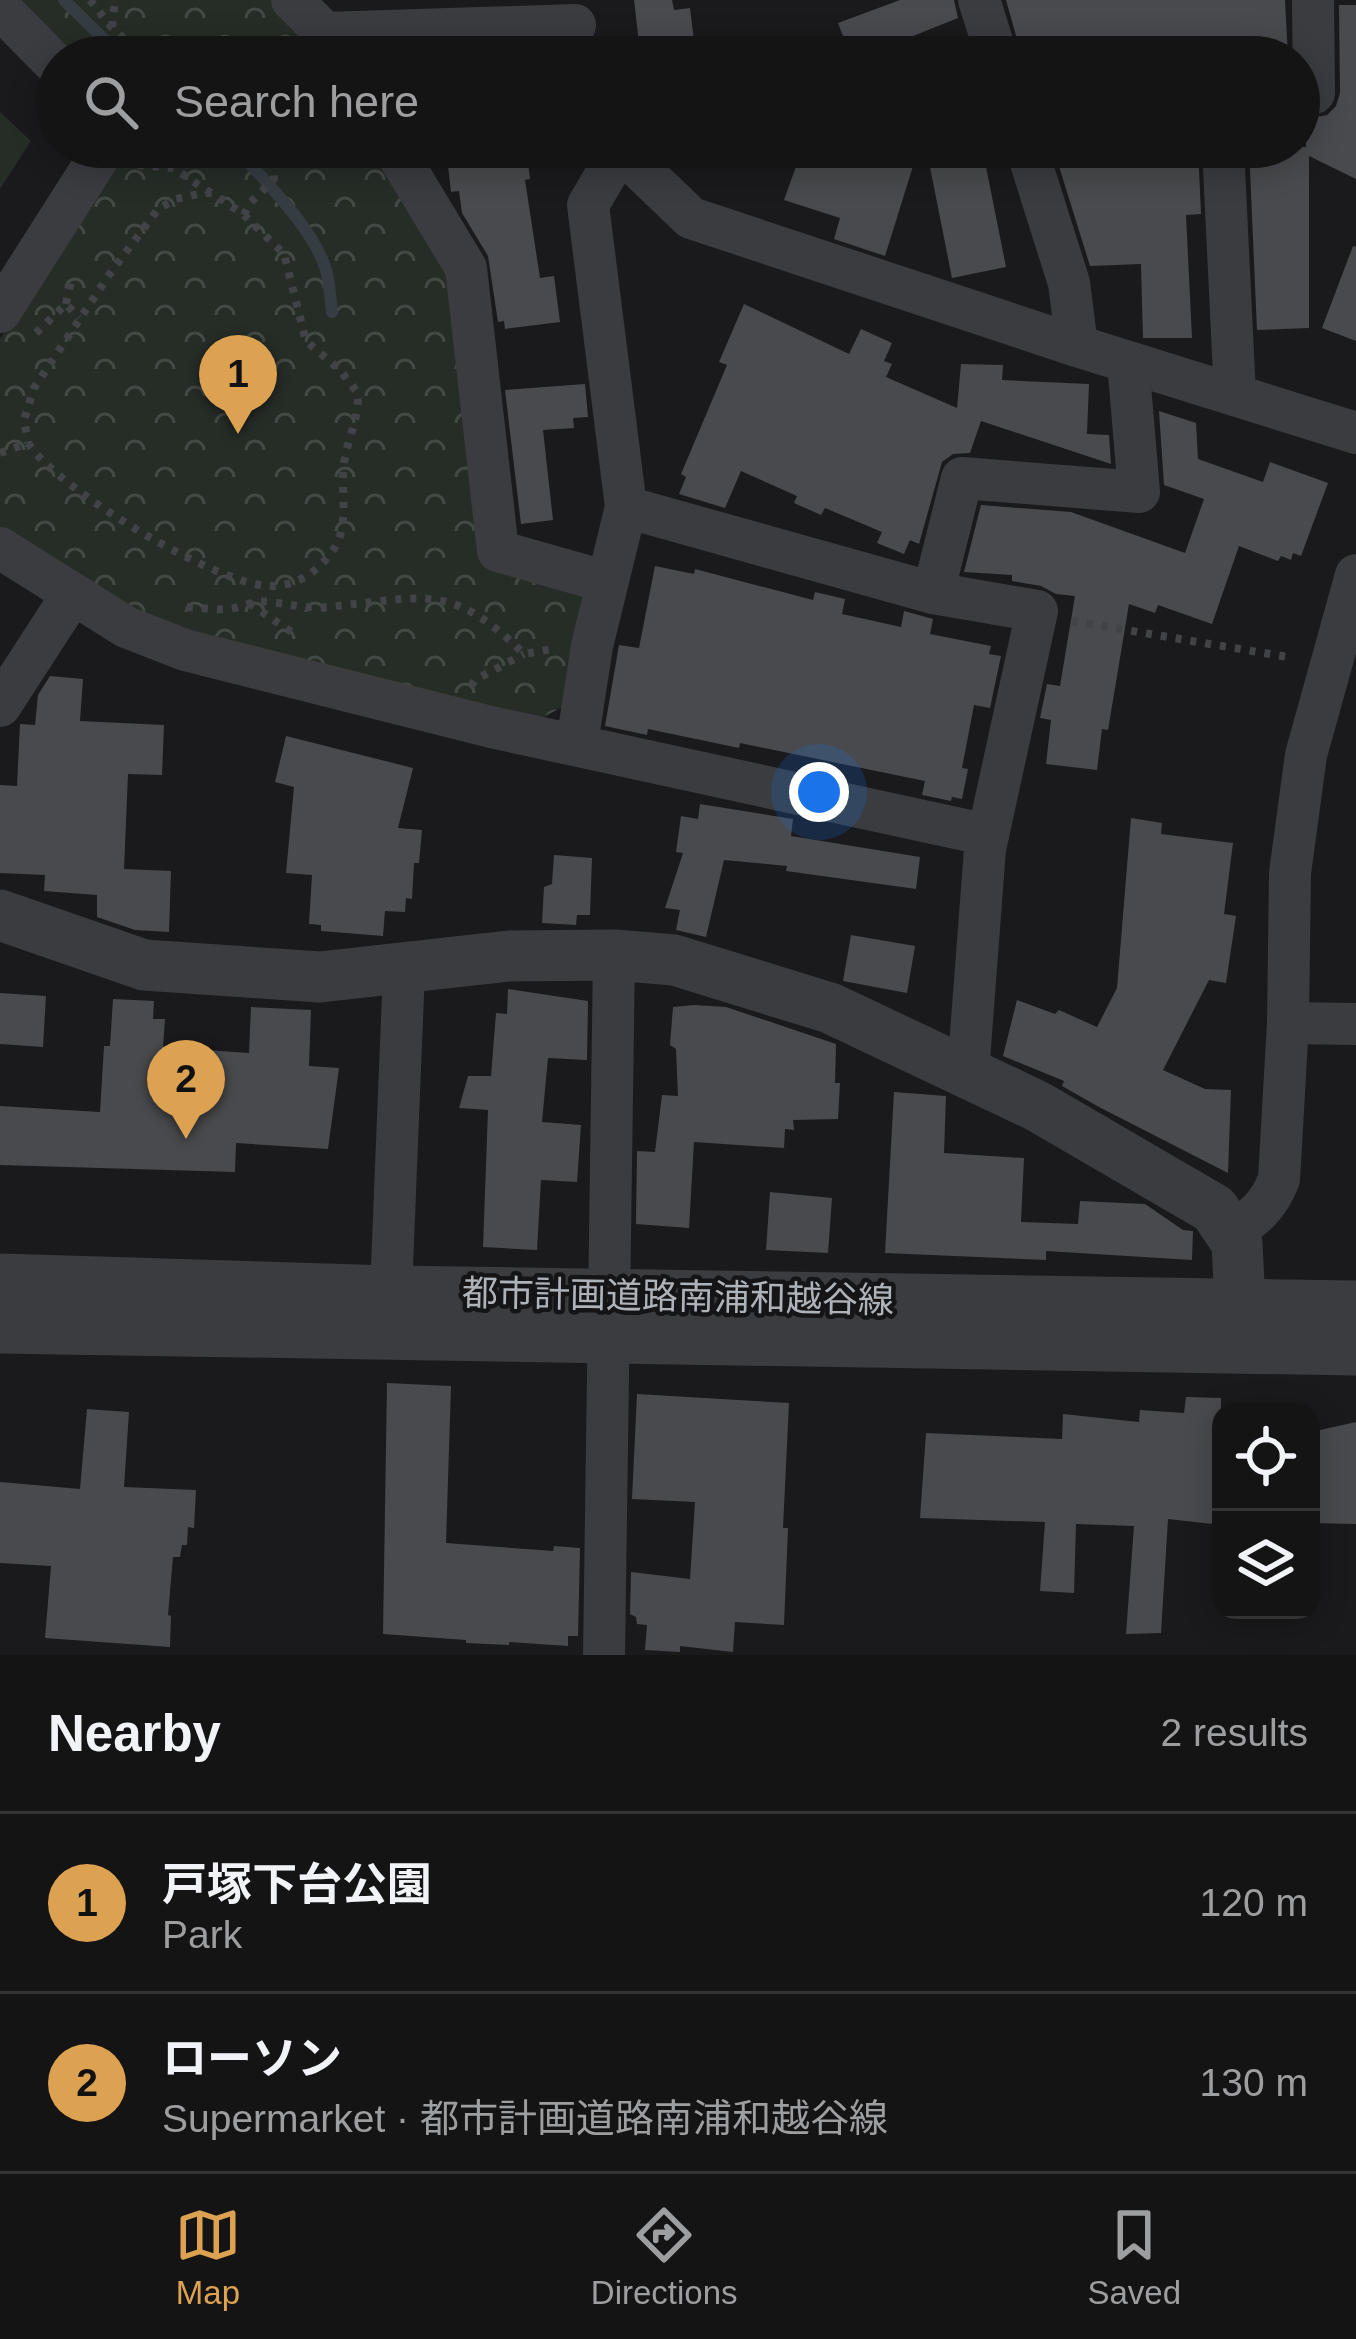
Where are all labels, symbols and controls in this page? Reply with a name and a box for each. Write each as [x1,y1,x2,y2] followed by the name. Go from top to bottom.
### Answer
[36,36,1320,168] search box
[78,69,144,135] icon: search
[174,76,419,127] text: Search here
[199,335,277,434] pin: 1
[789,762,849,822] your location
[147,1040,225,1139] pin: 2
[462,1272,894,1321] street label: 都市計画道路南浦和越谷線
[1212,1403,1320,1619] map controls
[1212,1403,1320,1511] button: locate
[1212,1511,1320,1619] button: layers
[48,1705,221,1762] text: Nearby
[1161,1711,1308,1754] text: 2 results
[162,1859,432,1910] text: 戸塚下台公園
[76,1881,98,1924] text: 1
[1200,1881,1308,1924] text: 120 m
[162,1913,242,1956] text: Park
[162,2033,342,2084] text: ローソン
[76,2061,98,2104] text: 2
[1200,2061,1308,2104] text: 130 m
[162,2097,888,2140] text: Supermarket · 都市計画道路南浦和越谷線
[175,2202,241,2312] tab: Map
[591,2202,738,2312] tab: Directions
[1087,2202,1181,2312] tab: Saved

